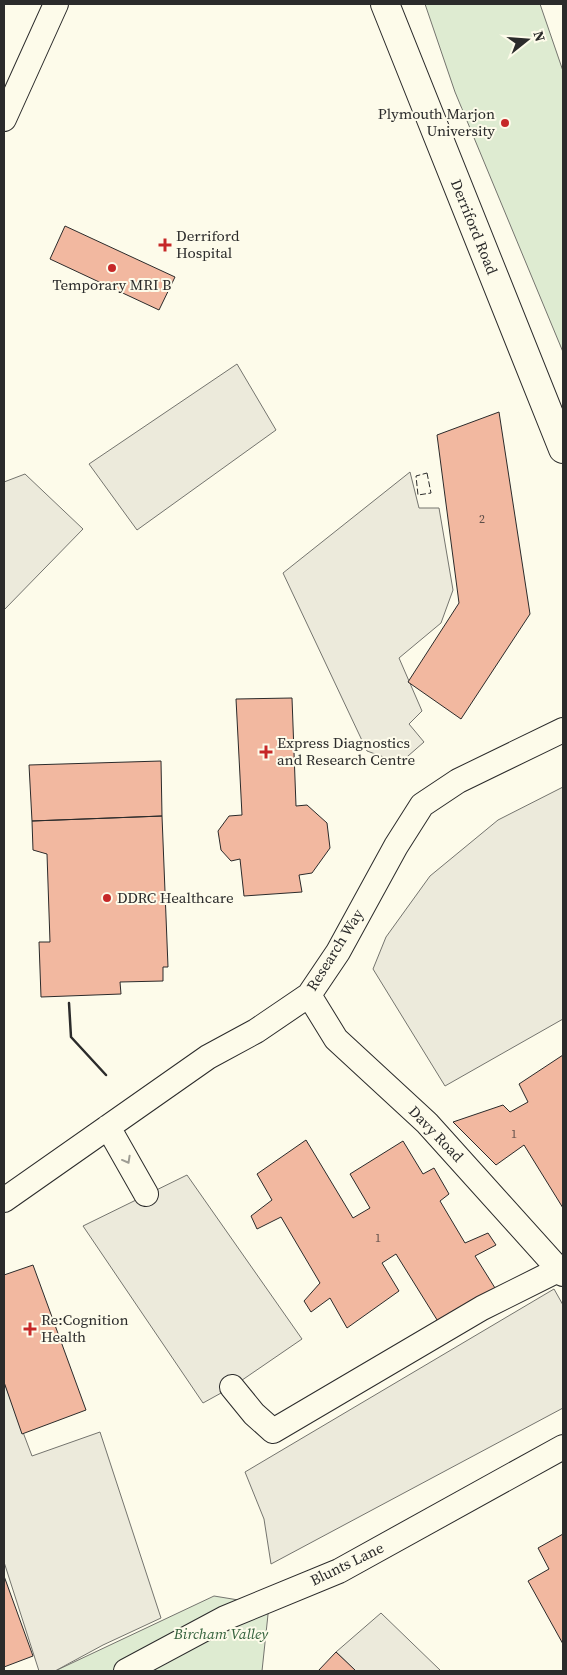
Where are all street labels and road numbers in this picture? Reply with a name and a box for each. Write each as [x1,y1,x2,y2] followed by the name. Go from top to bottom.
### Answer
[446,176,503,278] street label: Derriford Road
[301,905,368,995] street label: Research Way
[404,1101,469,1167] street label: Davy Road
[306,1537,387,1590] street label: Blunts Lane

